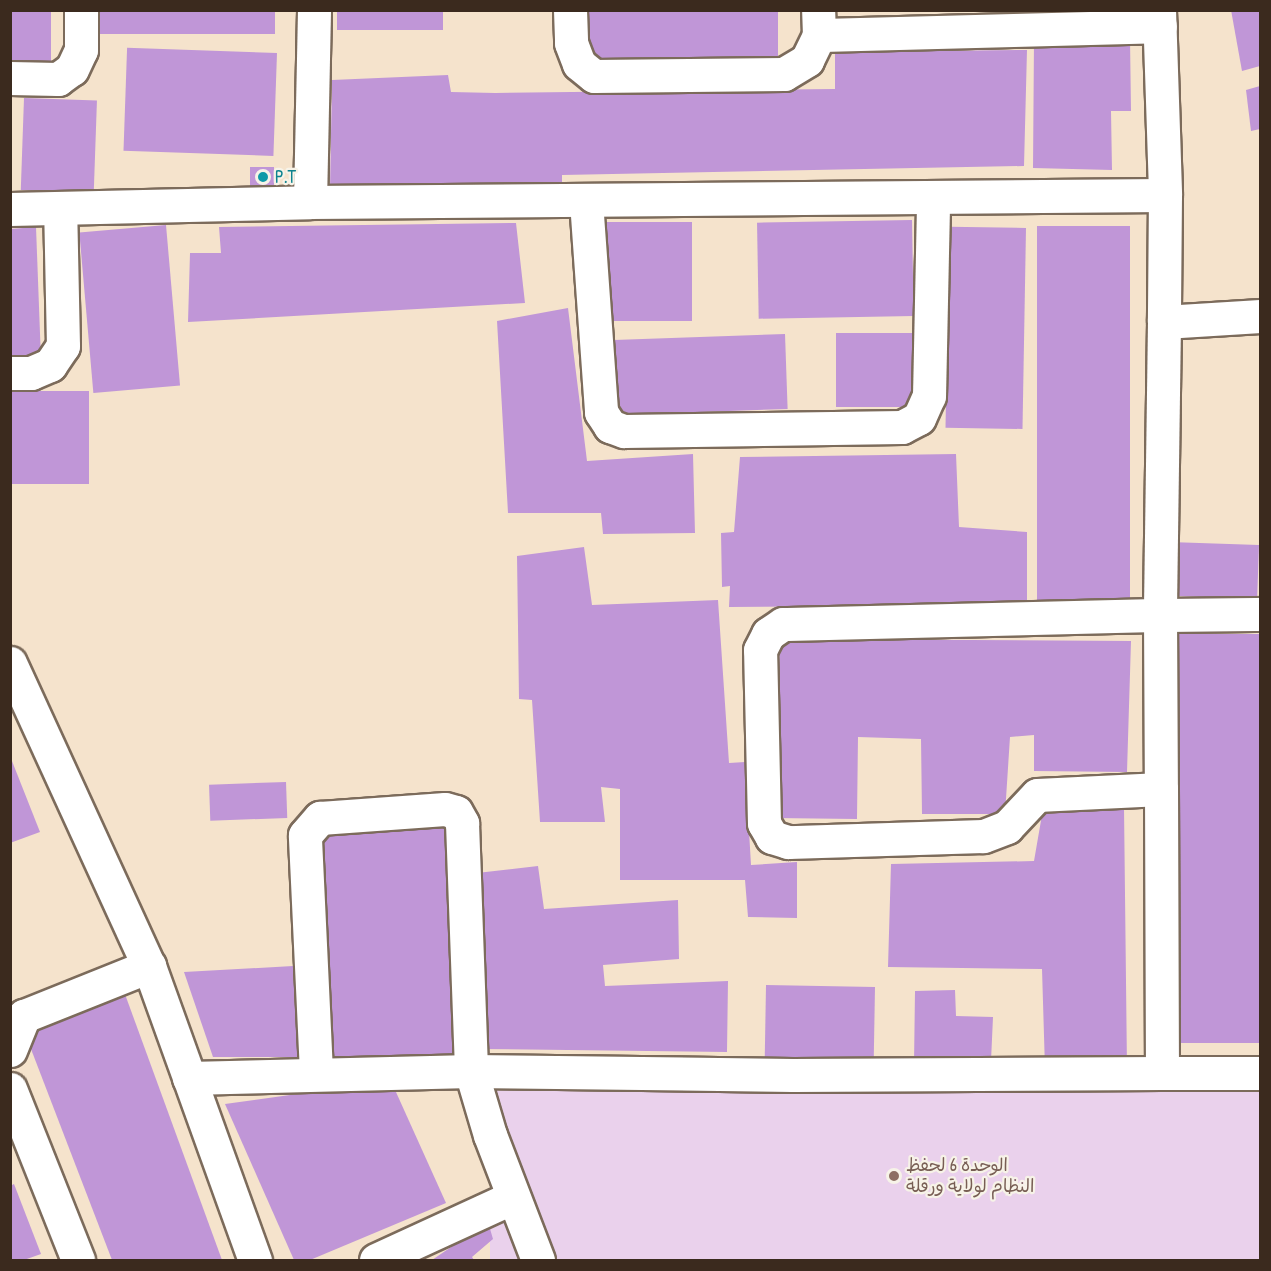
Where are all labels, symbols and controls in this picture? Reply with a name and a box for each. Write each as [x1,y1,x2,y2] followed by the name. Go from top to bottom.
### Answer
[275,166,296,188] place label: P.T
[256,170,270,184] marker: P.T
[906,1155,1034,1198] place label: الوحدة 6 لحفظ النظام لولاية ورقلة
[887,1169,901,1183] marker: الوحدة 6 لحفظ النظام لولاية ورقلة

